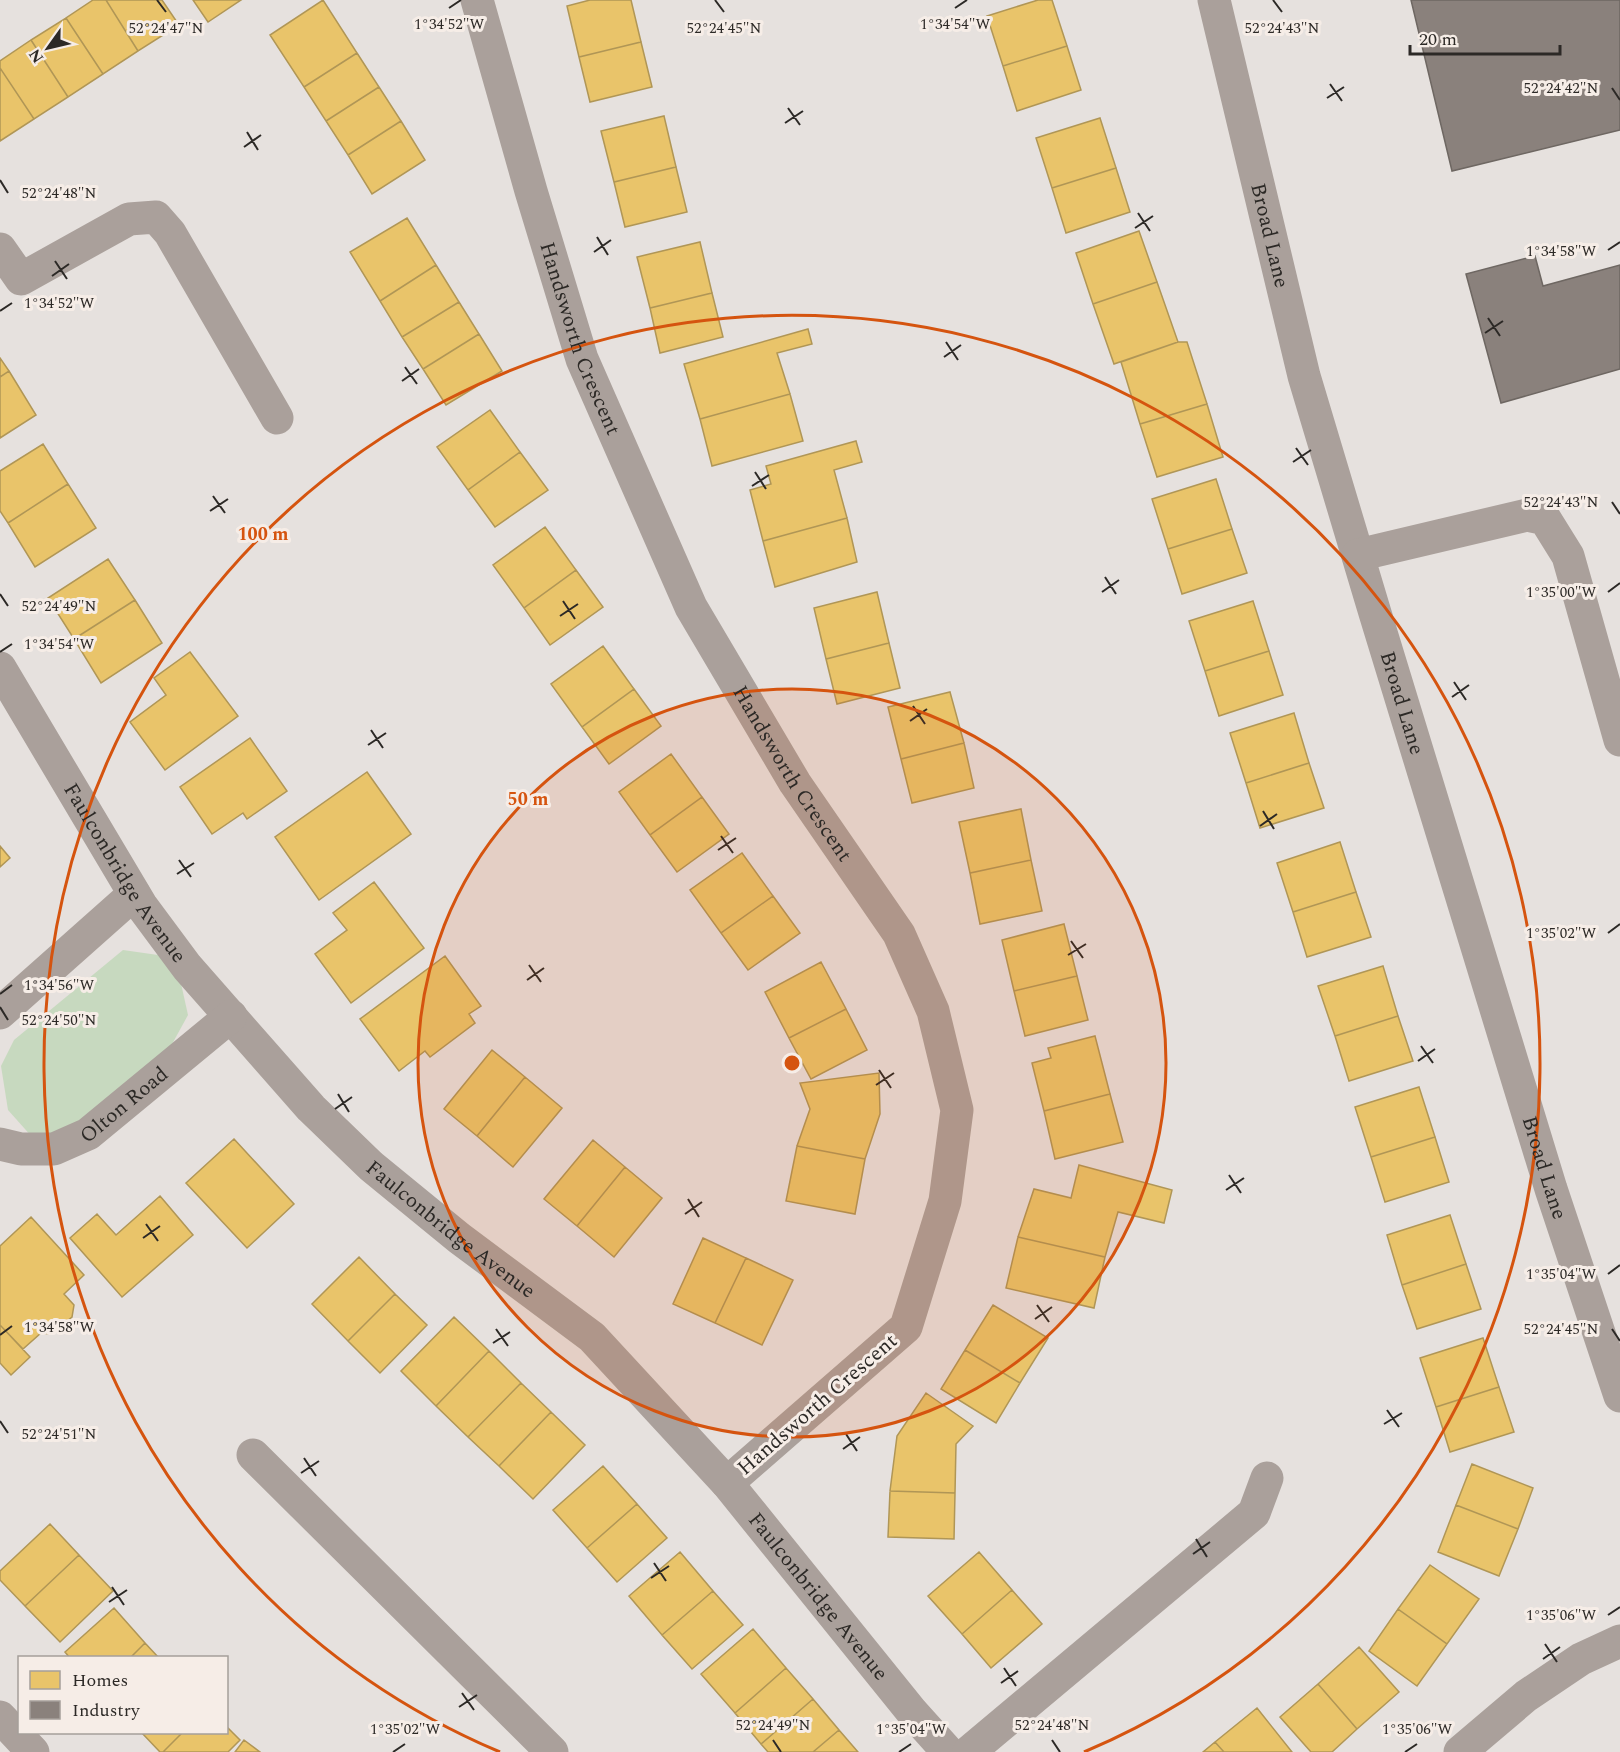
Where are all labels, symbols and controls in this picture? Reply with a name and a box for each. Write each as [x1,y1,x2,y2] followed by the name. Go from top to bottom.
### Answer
[414,13,484,36] text: 1°34'52"W
[920,13,990,36] text: 1°34'54"W
[129,17,204,40] text: 52°24'47"N
[687,17,762,40] text: 52°24'45"N
[1245,17,1320,40] text: 52°24'43"N
[18,18,78,78] north arrow
[1410,18,1560,56] scale bar
[1419,26,1457,53] text: 20 m
[23,44,50,68] text: N
[1524,77,1599,100] text: 52°24'42"N
[1241,180,1297,291] street label: Broad Lane
[22,182,97,205] text: 52°24'48"N
[530,238,629,441] street label: Handsworth Crescent
[1526,240,1596,263] text: 1°34'58"W
[24,292,94,315] text: 1°34'52"W
[1524,491,1599,514] text: 52°24'43"N
[237,521,289,548] text: 100 m
[1526,581,1596,604] text: 1°35'00"W
[22,595,97,618] text: 52°24'49"N
[24,633,94,656] text: 1°34'54"W
[1371,647,1432,759] street label: Broad Lane
[724,680,860,869] street label: Handsworth Crescent
[55,777,194,970] street label: Faulconbridge Avenue
[508,786,548,813] text: 50 m
[1526,922,1596,945] text: 1°35'02"W
[24,974,94,997] text: 1°34'56"W
[22,1009,97,1032] text: 52°24'50"N
[782,1053,802,1073] centre of rings
[73,1059,176,1152] street label: Olton Road
[1513,1112,1575,1224] street label: Broad Lane
[358,1153,542,1307] street label: Faulconbridge Avenue
[1526,1263,1596,1286] text: 1°35'04"W
[24,1316,94,1339] text: 1°34'58"W
[1524,1318,1599,1341] text: 52°24'45"N
[730,1326,905,1484] street label: Handsworth Crescent
[22,1423,97,1446] text: 52°24'51"N
[740,1506,896,1688] street label: Faulconbridge Avenue
[1526,1604,1596,1627] text: 1°35'06"W
[18,1656,228,1734] legend
[72,1667,128,1694] text: Homes
[72,1697,141,1724] text: Industry
[736,1714,811,1737] text: 52°24'49"N
[1015,1714,1090,1737] text: 52°24'48"N
[370,1718,440,1741] text: 1°35'02"W
[876,1718,946,1741] text: 1°35'04"W
[1382,1718,1452,1741] text: 1°35'06"W

